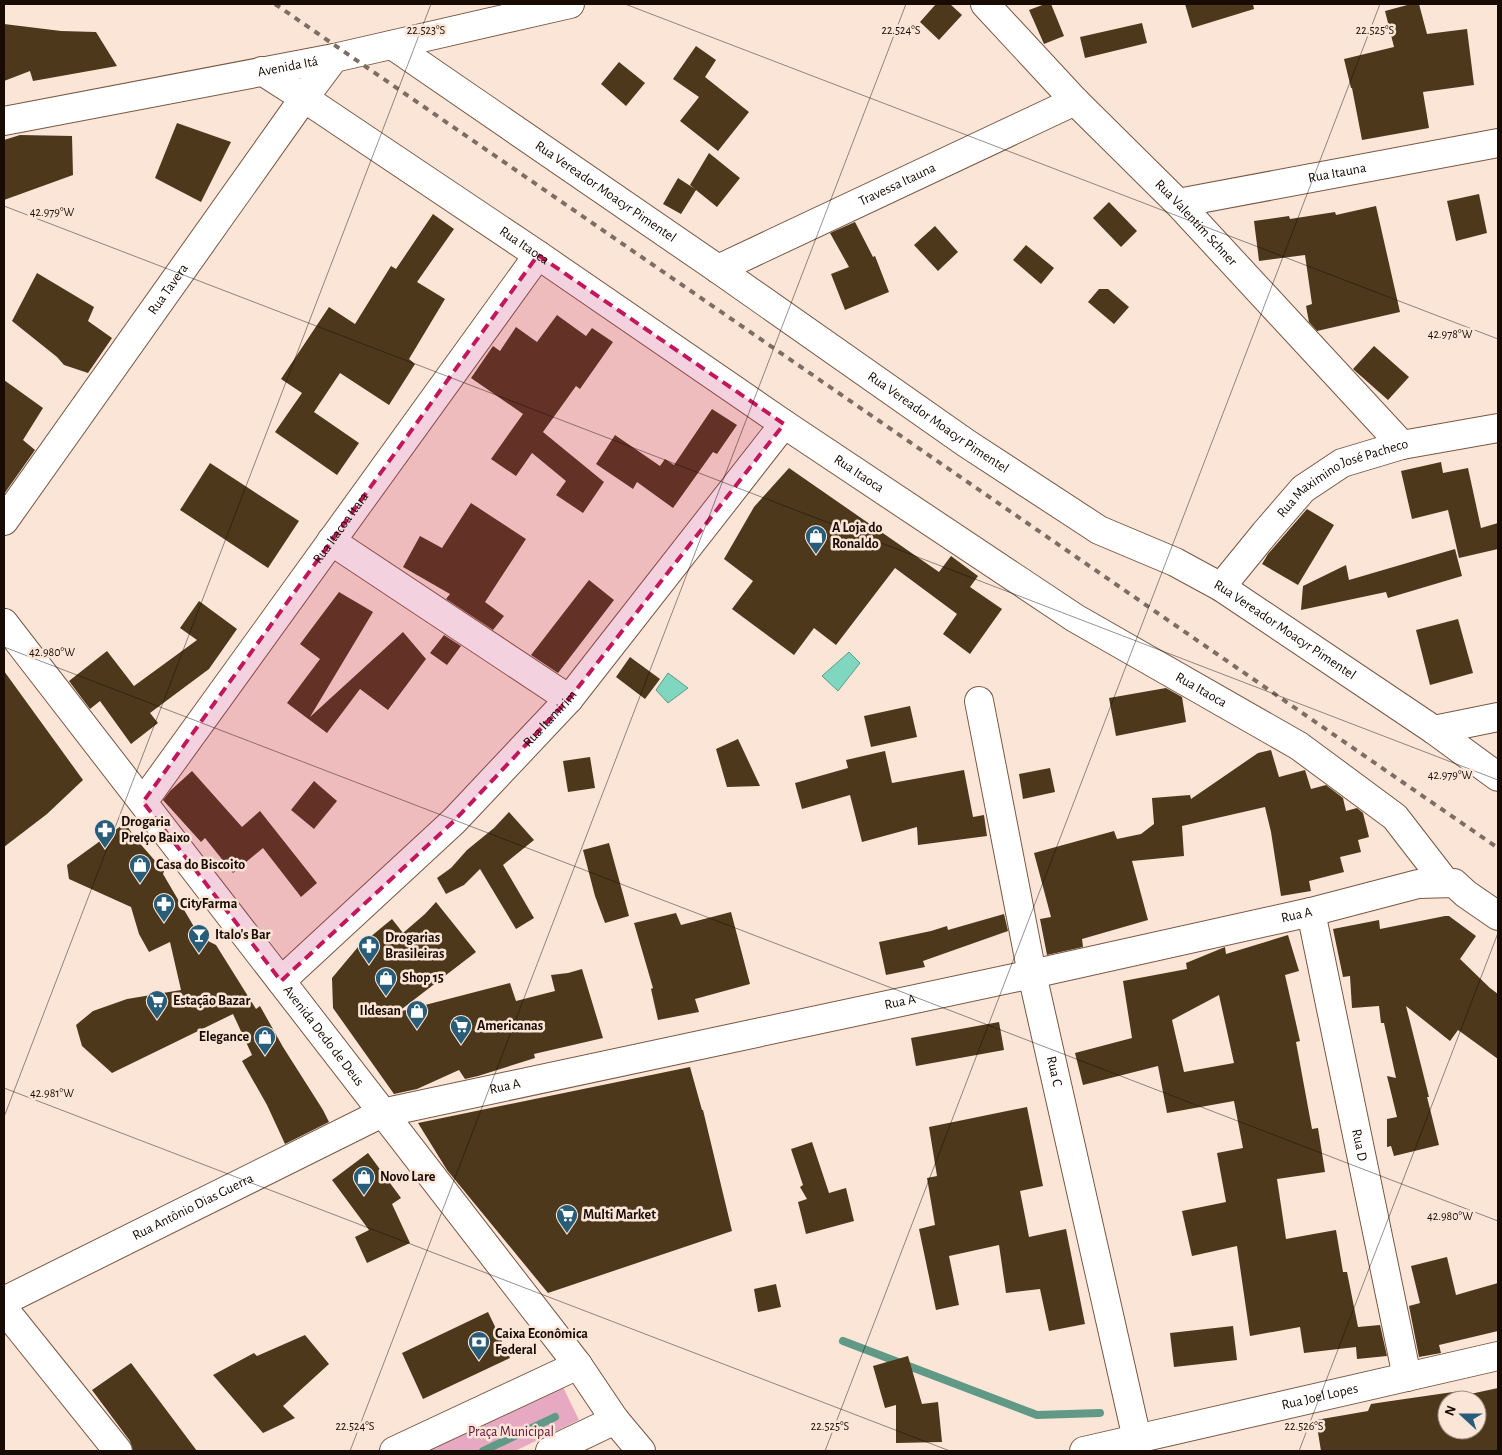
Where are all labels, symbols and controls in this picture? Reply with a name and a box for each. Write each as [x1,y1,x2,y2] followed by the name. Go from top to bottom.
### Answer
[407,24,445,36] text: 22.523°S
[881,24,921,36] text: 22.524°S
[1356,24,1395,36] text: 22.525°S
[256,54,320,79] street label: Avenida Itá
[532,138,679,245] street label: Rua Vereador Moacyr Pimentel
[856,160,938,209] street label: Travessa Itauna
[1307,161,1368,185] street label: Rua Itauna
[1152,177,1240,269] street label: Rua Valentim Schner
[30,206,75,218] text: 42.979°W
[497,224,552,268] street label: Rua Itaoca
[146,261,191,317] street label: Rua Tavera
[1428,328,1473,340] text: 42.978°W
[865,369,1011,476] street label: Rua Vereador Moacyr Pimentel
[1275,437,1409,520] street label: Rua Maximino José Pacheco
[831,452,887,496] street label: Rua Itaoca
[311,489,372,566] street label: Rua Itacoa Itara
[832,521,883,551] place label: A Loja do Ronaldo
[804,524,828,555] shop icon: A Loja do Ronaldo
[1211,577,1358,682] street label: Rua Vereador Moacyr Pimentel
[29,646,75,658] text: 42.980°W
[1173,670,1229,710] street label: Rua Itaoca
[521,688,580,750] street label: Rua Itamirim
[1428,769,1473,781] text: 42.979°W
[121,815,190,845] place label: Drogaria Prelço Baixo
[93,818,117,849] pharmacy icon: Drogaria Prelço Baixo
[128,853,152,884] shop icon: Casa do Biscoito
[156,858,245,872] place label: Casa do Biscoito
[152,892,176,923] pharmacy icon: CityFarma
[180,897,238,911] place label: CityFarma
[1280,905,1314,925] street label: Rua A
[187,923,211,954] bar icon: Italo's Bar
[215,928,271,942] place label: Italo's Bar
[385,931,444,961] place label: Drogarias Brasileiras
[357,934,381,965] pharmacy icon: Drogarias Brasileiras
[374,966,398,997] shop icon: Shop 15
[402,971,444,985] place label: Shop 15
[280,983,366,1089] street label: Avenida Dedo de Deus
[145,989,169,1020] supermarket icon: Estação Bazar
[883,992,917,1012] street label: Rua A
[173,994,250,1008] place label: Estação Bazar
[405,999,429,1030] shop icon: Ildesan
[360,1004,401,1018] place label: Ildesan
[449,1014,473,1045] supermarket icon: Americanas
[477,1019,543,1033] place label: Americanas
[253,1025,277,1056] shop icon: Elegance
[199,1030,249,1044] place label: Elegance
[1044,1055,1064,1088] street label: Rua C
[488,1077,522,1097] street label: Rua A
[30,1087,74,1099] text: 42.981°W
[1349,1128,1369,1162] street label: Rua D
[352,1165,376,1196] shop icon: Novo Lare
[380,1170,436,1184] place label: Novo Lare
[130,1171,256,1243] street label: Rua Antônio Dias Guerra
[555,1203,579,1234] supermarket icon: Multi Market
[583,1208,656,1222] place label: Multi Market
[1427,1210,1473,1222] text: 42.980°W
[495,1327,588,1357] place label: Caixa Econômica Federal
[467,1330,491,1361] bank icon: Caixa Econômica Federal
[1280,1381,1359,1412] street label: Rua Joel Lopes
[1437,1390,1487,1440] north arrow
[1443,1404,1459,1418] text: N
[335,1420,375,1432] text: 22.524°S
[811,1420,850,1432] text: 22.525°S
[1285,1420,1324,1432] text: 22.526°S
[468,1425,554,1439] park label: Praça Municipal

